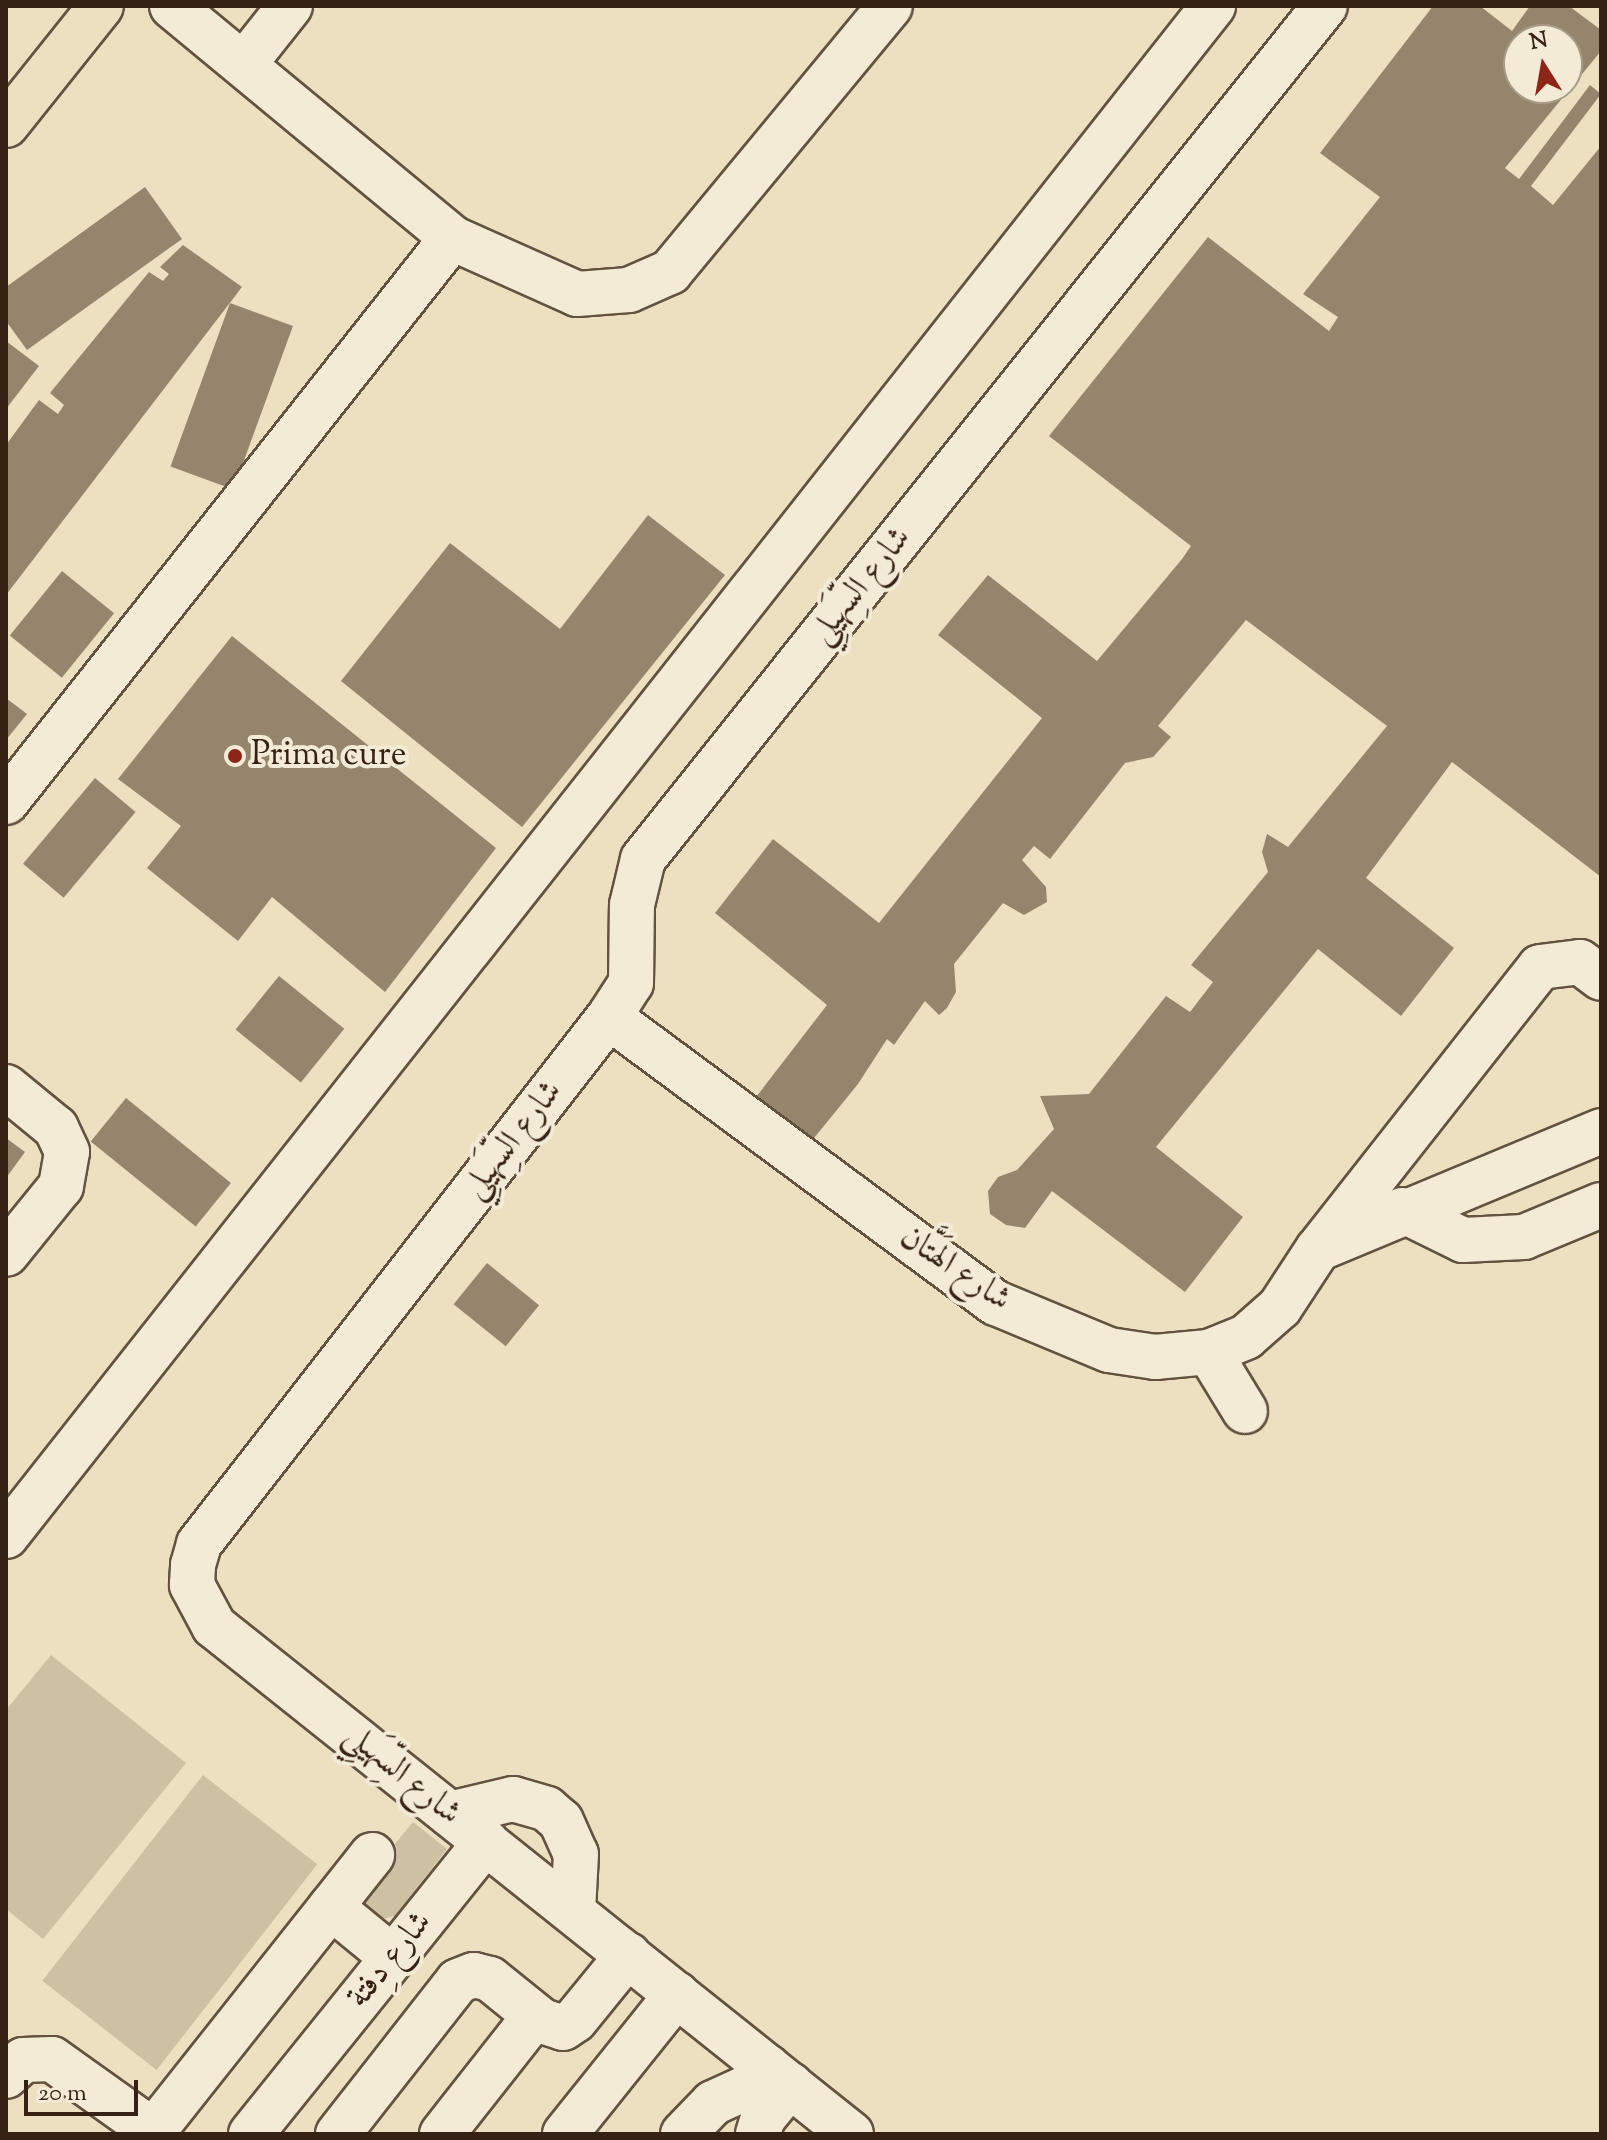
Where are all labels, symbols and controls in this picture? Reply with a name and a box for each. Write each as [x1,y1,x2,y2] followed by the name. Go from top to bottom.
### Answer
[1503,24,1583,104] north arrow
[1527,25,1550,60] text: N
[801,519,921,653] street label: شارع السِّهَيلِي
[251,736,407,776] place label: Prima cure
[226,747,244,765] marker: Prima cure
[454,1073,572,1207] street label: شارع السِّهَيلِي
[892,1217,1018,1321] street label: شارع الهَتَّان
[335,1715,469,1835] street label: شارع السِّهَيلِي
[339,1903,441,2017] street label: شارع دِفتة
[28,2064,142,2114] scale bar
[38,2077,87,2111] text: 20 m

